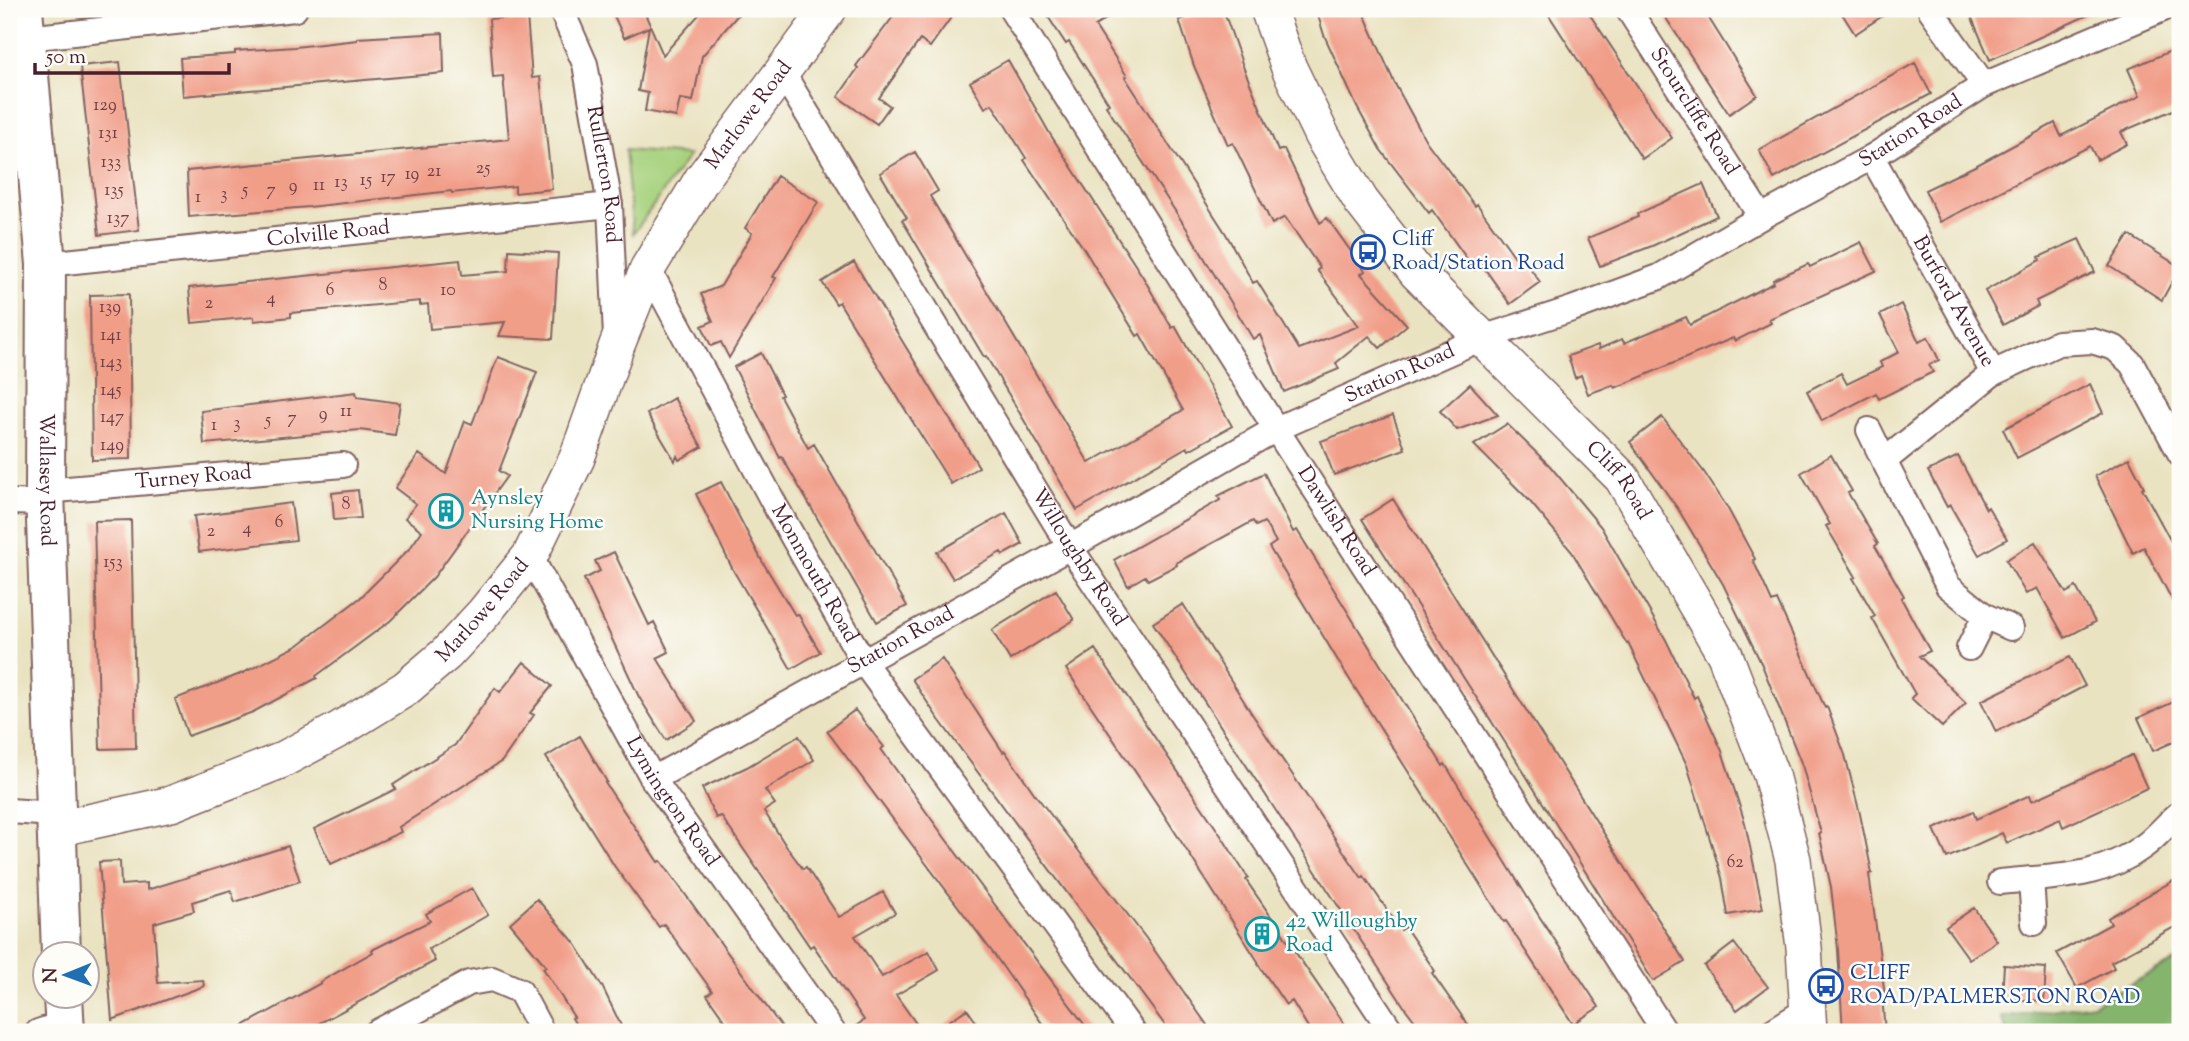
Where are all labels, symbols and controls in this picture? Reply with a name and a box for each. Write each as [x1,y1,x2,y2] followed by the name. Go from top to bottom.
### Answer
[35,32,229,76] scale bar
[1642,42,1746,182] street label: Stourcliffe Road
[45,43,86,73] text: 50 m
[699,55,800,177] street label: Marlowe Road
[1854,87,1969,176] street label: Station Road
[93,93,117,119] house number: 129
[578,103,627,244] street label: Rullerton Road
[98,121,118,147] house number: 131
[101,150,121,176] house number: 133
[476,156,490,182] house number: 25
[427,159,441,185] house number: 21
[405,162,420,188] house number: 19
[380,165,396,191] house number: 17
[360,168,372,194] house number: 15
[334,170,348,196] house number: 13
[313,173,325,199] house number: 11
[289,174,298,200] house number: 9
[104,178,124,204] house number: 135
[241,178,248,204] house number: 5
[266,178,276,204] house number: 7
[220,182,228,208] house number: 3
[195,185,201,211] house number: 1
[107,206,129,232] house number: 137
[266,213,392,256] street label: Colville Road
[1392,225,1565,279] place label: Cliff Road/Station Road
[1904,231,2002,373] street label: Burford Avenue
[1349,233,1387,271] bus stop icon: Cliff Road/Station Road
[379,273,388,299] house number: 8
[326,278,335,304] house number: 6
[440,278,456,304] house number: 10
[266,286,276,312] house number: 4
[205,291,214,317] house number: 2
[99,295,121,321] house number: 139
[100,323,122,349] house number: 141
[1340,337,1460,412] street label: Station Road
[100,350,122,376] house number: 143
[100,378,122,404] house number: 145
[340,399,352,425] house number: 11
[319,402,328,428] house number: 9
[100,405,124,431] house number: 147
[287,406,297,432] house number: 7
[264,408,271,434] house number: 5
[233,411,241,437] house number: 3
[30,413,62,547] street label: Wallasey Road
[211,413,217,439] house number: 1
[100,433,124,459] house number: 149
[1578,434,1658,526] street label: Cliff Road
[134,458,253,498] street label: Turney Road
[1289,461,1383,583] street label: Dawlish Road
[1023,483,1134,633] street label: Willoughby Road
[471,484,604,538] place label: Aynsley Nursing Home
[342,492,351,518] house number: 8
[427,492,465,530] building icon: Aynsley Nursing Home
[763,499,865,649] street label: Monmouth Road
[275,510,284,536] house number: 6
[242,516,252,542] house number: 4
[207,519,216,545] house number: 2
[103,550,123,576] house number: 153
[430,552,537,670] street label: Marlowe Road
[842,599,960,683] street label: Station Road
[618,731,726,873] street label: Lymington Road
[1726,850,1744,876] house number: 62
[1286,907,1418,961] place label: 42 Willoughby Road
[1243,915,1281,953] building icon: 42 Willoughby Road
[32,940,102,1010] north arrow
[1850,959,2140,1013] place label: CLIFF ROAD/PALMERSTON ROAD
[38,967,65,983] text: N
[1807,967,1845,1005] bus stop icon: CLIFF ROAD/PALMERSTON ROAD

